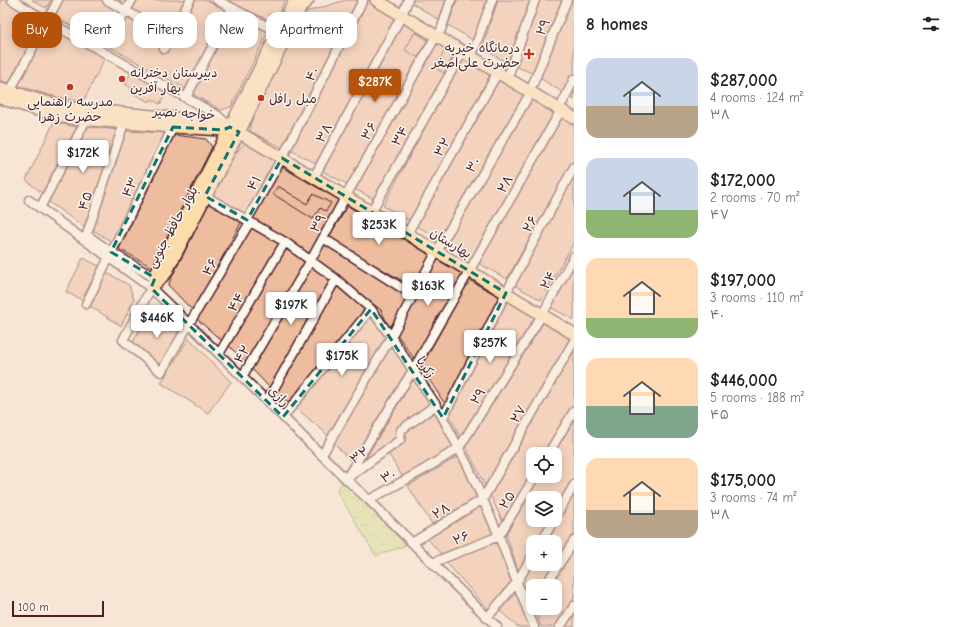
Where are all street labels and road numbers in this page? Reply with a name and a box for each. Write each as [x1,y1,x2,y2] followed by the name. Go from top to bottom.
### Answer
[533,16,553,38] street label: ۲۹
[302,64,322,84] street label: ۴۰
[151,103,216,124] street label: خواجه نصیر
[358,119,380,143] street label: ۳۶
[313,121,335,145] street label: ۳۸
[388,123,412,149] street label: ۳۴
[431,135,453,159] street label: ۳۲
[463,155,483,175] street label: ۳۰
[244,173,264,193] street label: ۴۱
[494,173,516,195] street label: ۲۸
[119,175,141,199] street label: ۴۳
[143,184,202,271] street label: بلوار حافظ جنوبی
[75,190,95,212] street label: ۴۵
[307,211,329,235] street label: ۳۹
[519,213,541,235] street label: ۲۶
[427,225,474,262] street label: بهارستان
[199,255,221,278] street label: ۴۶
[537,268,559,292] street label: ۲۴
[225,290,247,314] street label: ۴۴
[231,342,253,366] street label: ۴۲
[413,354,438,381] street label: زکریا
[265,383,292,410] street label: رازی
[467,385,489,407] street label: ۲۹
[507,402,529,426] street label: ۲۷
[347,443,371,467] street label: ۳۲
[378,466,398,486] street label: ۳۰
[496,489,518,511] street label: ۲۵
[429,500,453,522] street label: ۲۸
[450,528,472,548] street label: ۲۶

